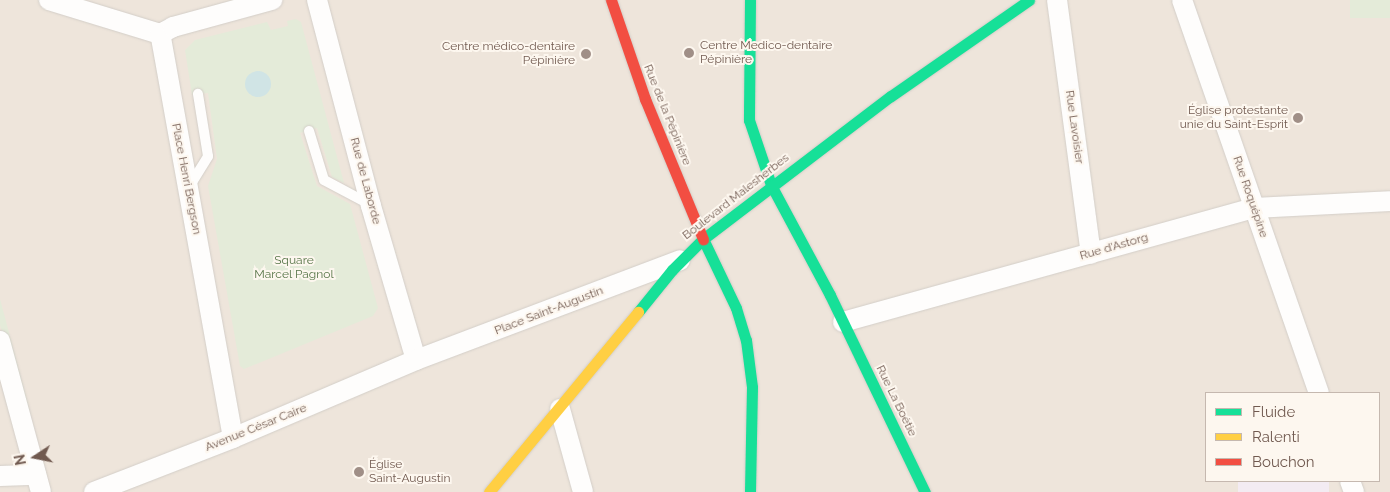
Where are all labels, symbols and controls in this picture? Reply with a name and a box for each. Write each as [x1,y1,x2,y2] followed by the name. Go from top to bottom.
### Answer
[700,39,832,67] place label: Centre Medico-dentaire Pépinière
[442,40,575,68] place label: Centre médico-dentaire Pépinière
[682,46,696,60] marker: Centre Medico-dentaire Pépinière
[579,47,593,61] marker: Centre médico-dentaire Pépinière
[640,62,694,168] street label: Rue de la Pépinière
[1062,89,1086,165] street label: Rue Lavoisier
[1180,104,1288,132] place label: Église protestante unie du Saint-Esprit
[1292,112,1304,124] marker: Église protestante unie du Saint-Esprit
[168,122,204,236] street label: Place Henri Bergson
[347,136,383,226] street label: Rue de Laborde
[680,151,792,243] street label: Boulevard Malesherbes
[1229,154,1271,240] street label: Rue Roquépine
[1078,230,1150,264] street label: Rue d'Astorg
[254,254,334,282] park label: Square Marcel Pagnol
[493,284,605,338] street label: Place Saint-Augustin
[873,363,919,439] street label: Rue La Boétie
[1205,392,1380,482] legend
[203,401,309,455] street label: Avenue César Caire
[1252,403,1295,421] text: Fluide
[1252,428,1300,446] text: Ralenti
[10,432,60,482] north arrow
[11,453,29,467] text: N
[1252,453,1314,471] text: Bouchon
[369,458,450,486] place label: Église Saint-Augustin
[353,466,365,478] marker: Église Saint-Augustin

